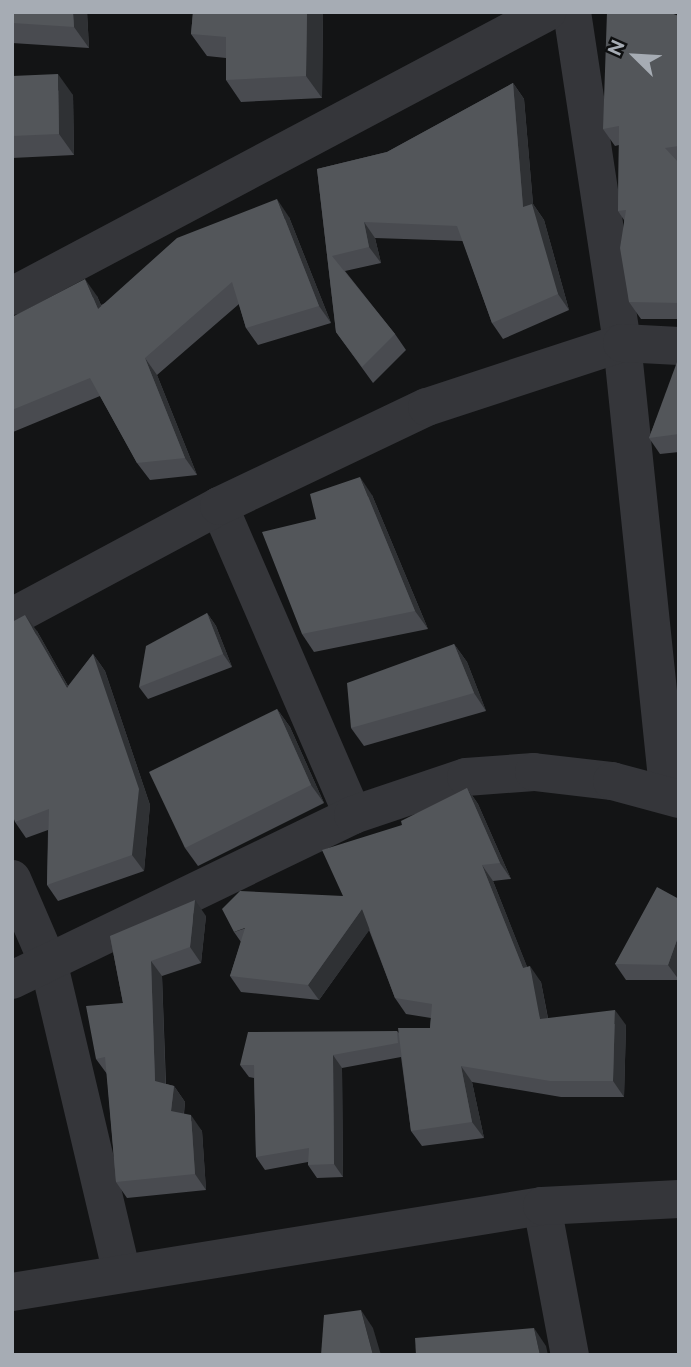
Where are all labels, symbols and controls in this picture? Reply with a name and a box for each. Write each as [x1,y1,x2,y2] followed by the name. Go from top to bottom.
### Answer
[600,21,670,91] north arrow
[603,36,629,59] text: N

